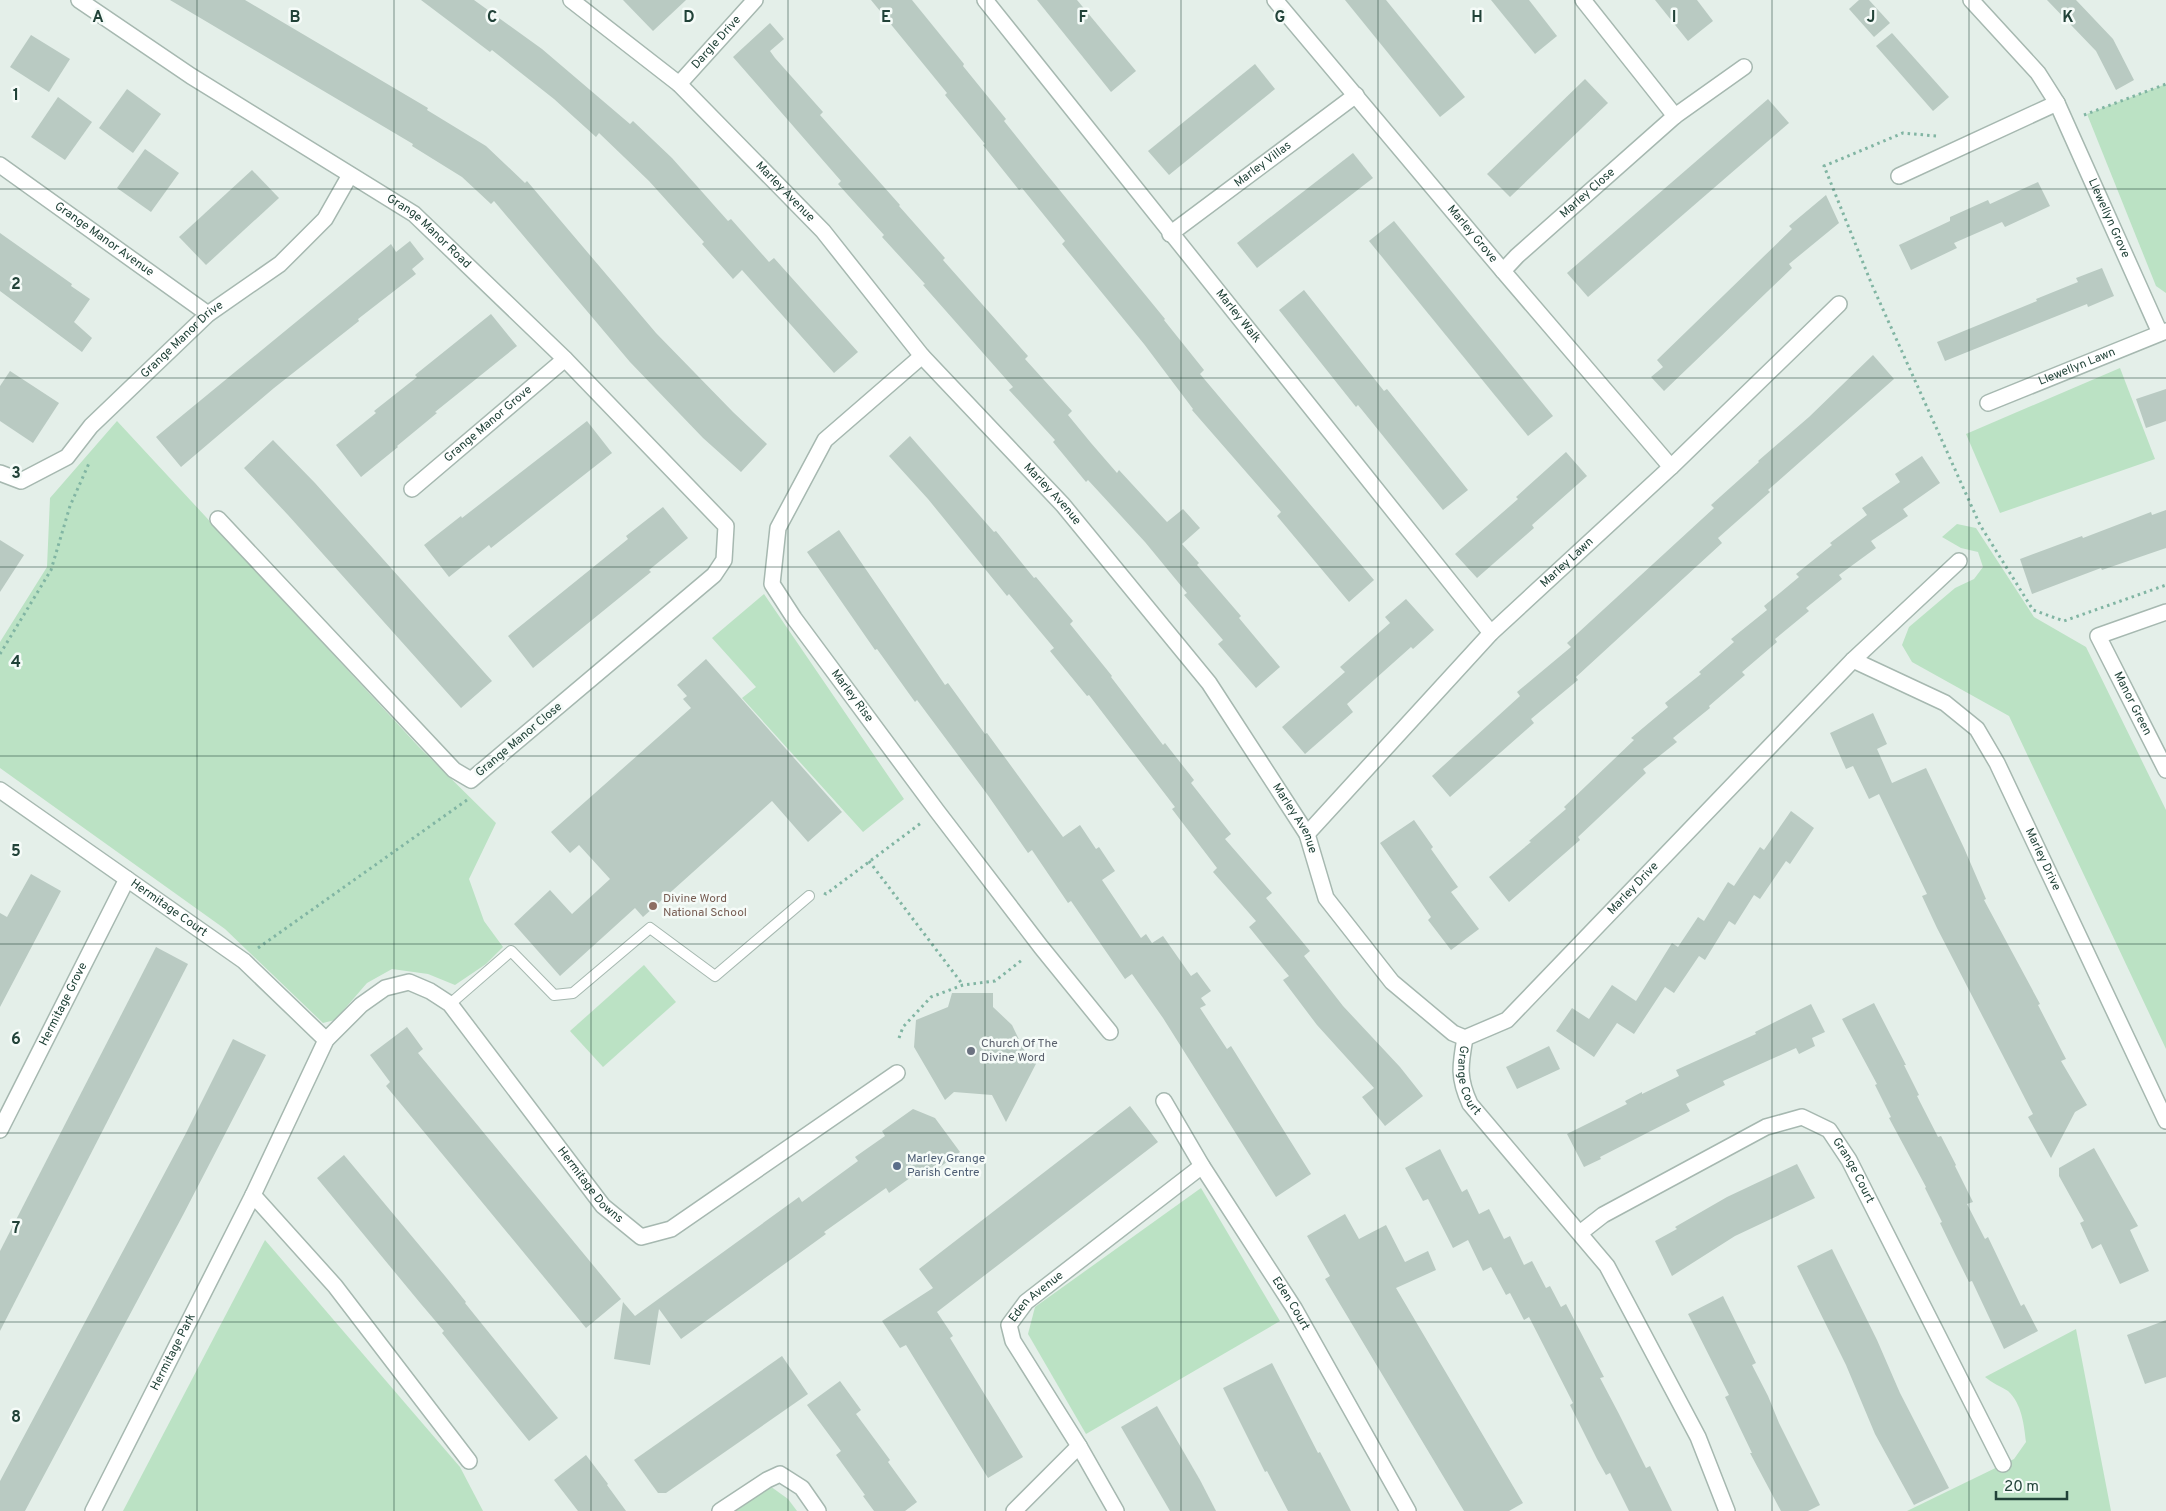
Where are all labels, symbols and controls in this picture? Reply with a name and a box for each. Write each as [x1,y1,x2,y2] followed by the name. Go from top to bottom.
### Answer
[92,8,104,28] text: A
[289,8,301,28] text: B
[487,8,497,28] text: C
[881,8,891,28] text: E
[1078,8,1088,28] text: F
[1275,8,1285,28] text: G
[1471,8,1483,28] text: H
[1672,8,1676,28] text: I
[1867,8,1875,28] text: J
[2062,8,2074,28] text: K
[689,13,745,71] street label: Dargle Drive
[13,86,19,106] text: 1
[1231,138,1295,191] street label: Marley Villas
[752,158,818,226] street label: Marley Avenue
[1557,165,1619,222] street label: Marley Close
[2084,176,2133,261] street label: Llewellyn Grove
[383,191,474,272] street label: Grange Manor Road
[51,198,157,281] street label: Grange Manor Avenue
[1443,202,1501,266] street label: Marley Grove
[11,275,21,295] text: 2
[1212,286,1264,346] street label: Marley Walk
[137,298,227,382] street label: Grange Manor Drive
[2036,344,2118,390] street label: Llewellyn Lawn
[441,382,536,466] street label: Grange Manor Grove
[1020,460,1084,529] street label: Marley Avenue
[11,464,21,484] text: 3
[1537,534,1597,592] street label: Marley Lawn
[11,653,21,673] text: 4
[827,666,877,726] street label: Marley Rise
[2109,669,2155,738] street label: Manor Green
[472,699,566,781] street label: Grange Manor Close
[1268,780,1320,855] street label: Marley Avenue
[2021,826,2064,893] street label: Marley Drive
[11,842,21,862] text: 5
[1604,859,1662,918] street label: Marley Drive
[127,876,210,941] street label: Hermitage Court
[663,891,747,921] place label: Divine Word National School
[647,900,659,912] marker: Divine Word National School
[36,960,91,1049] street label: Hermitage Grove
[11,1030,21,1050] text: 6
[981,1036,1058,1066] place label: Church Of The Divine Word
[1453,1044,1484,1119] street label: Grange Court
[965,1045,977,1057] marker: Church Of The Divine Word
[1828,1135,1878,1206] street label: Grange Court
[553,1144,626,1227] street label: Hermitage Downs
[907,1151,985,1181] place label: Marley Grange Parish Centre
[891,1160,903,1172] marker: Marley Grange Parish Centre
[12,1219,20,1239] text: 7
[1005,1268,1067,1326] street label: Eden Avenue
[1268,1274,1313,1333] street label: Eden Court
[147,1311,200,1394] street label: Hermitage Park
[11,1408,21,1428] text: 8
[1996,1468,2067,1500] scale bar
[2004,1478,2039,1497] text: 20 m

